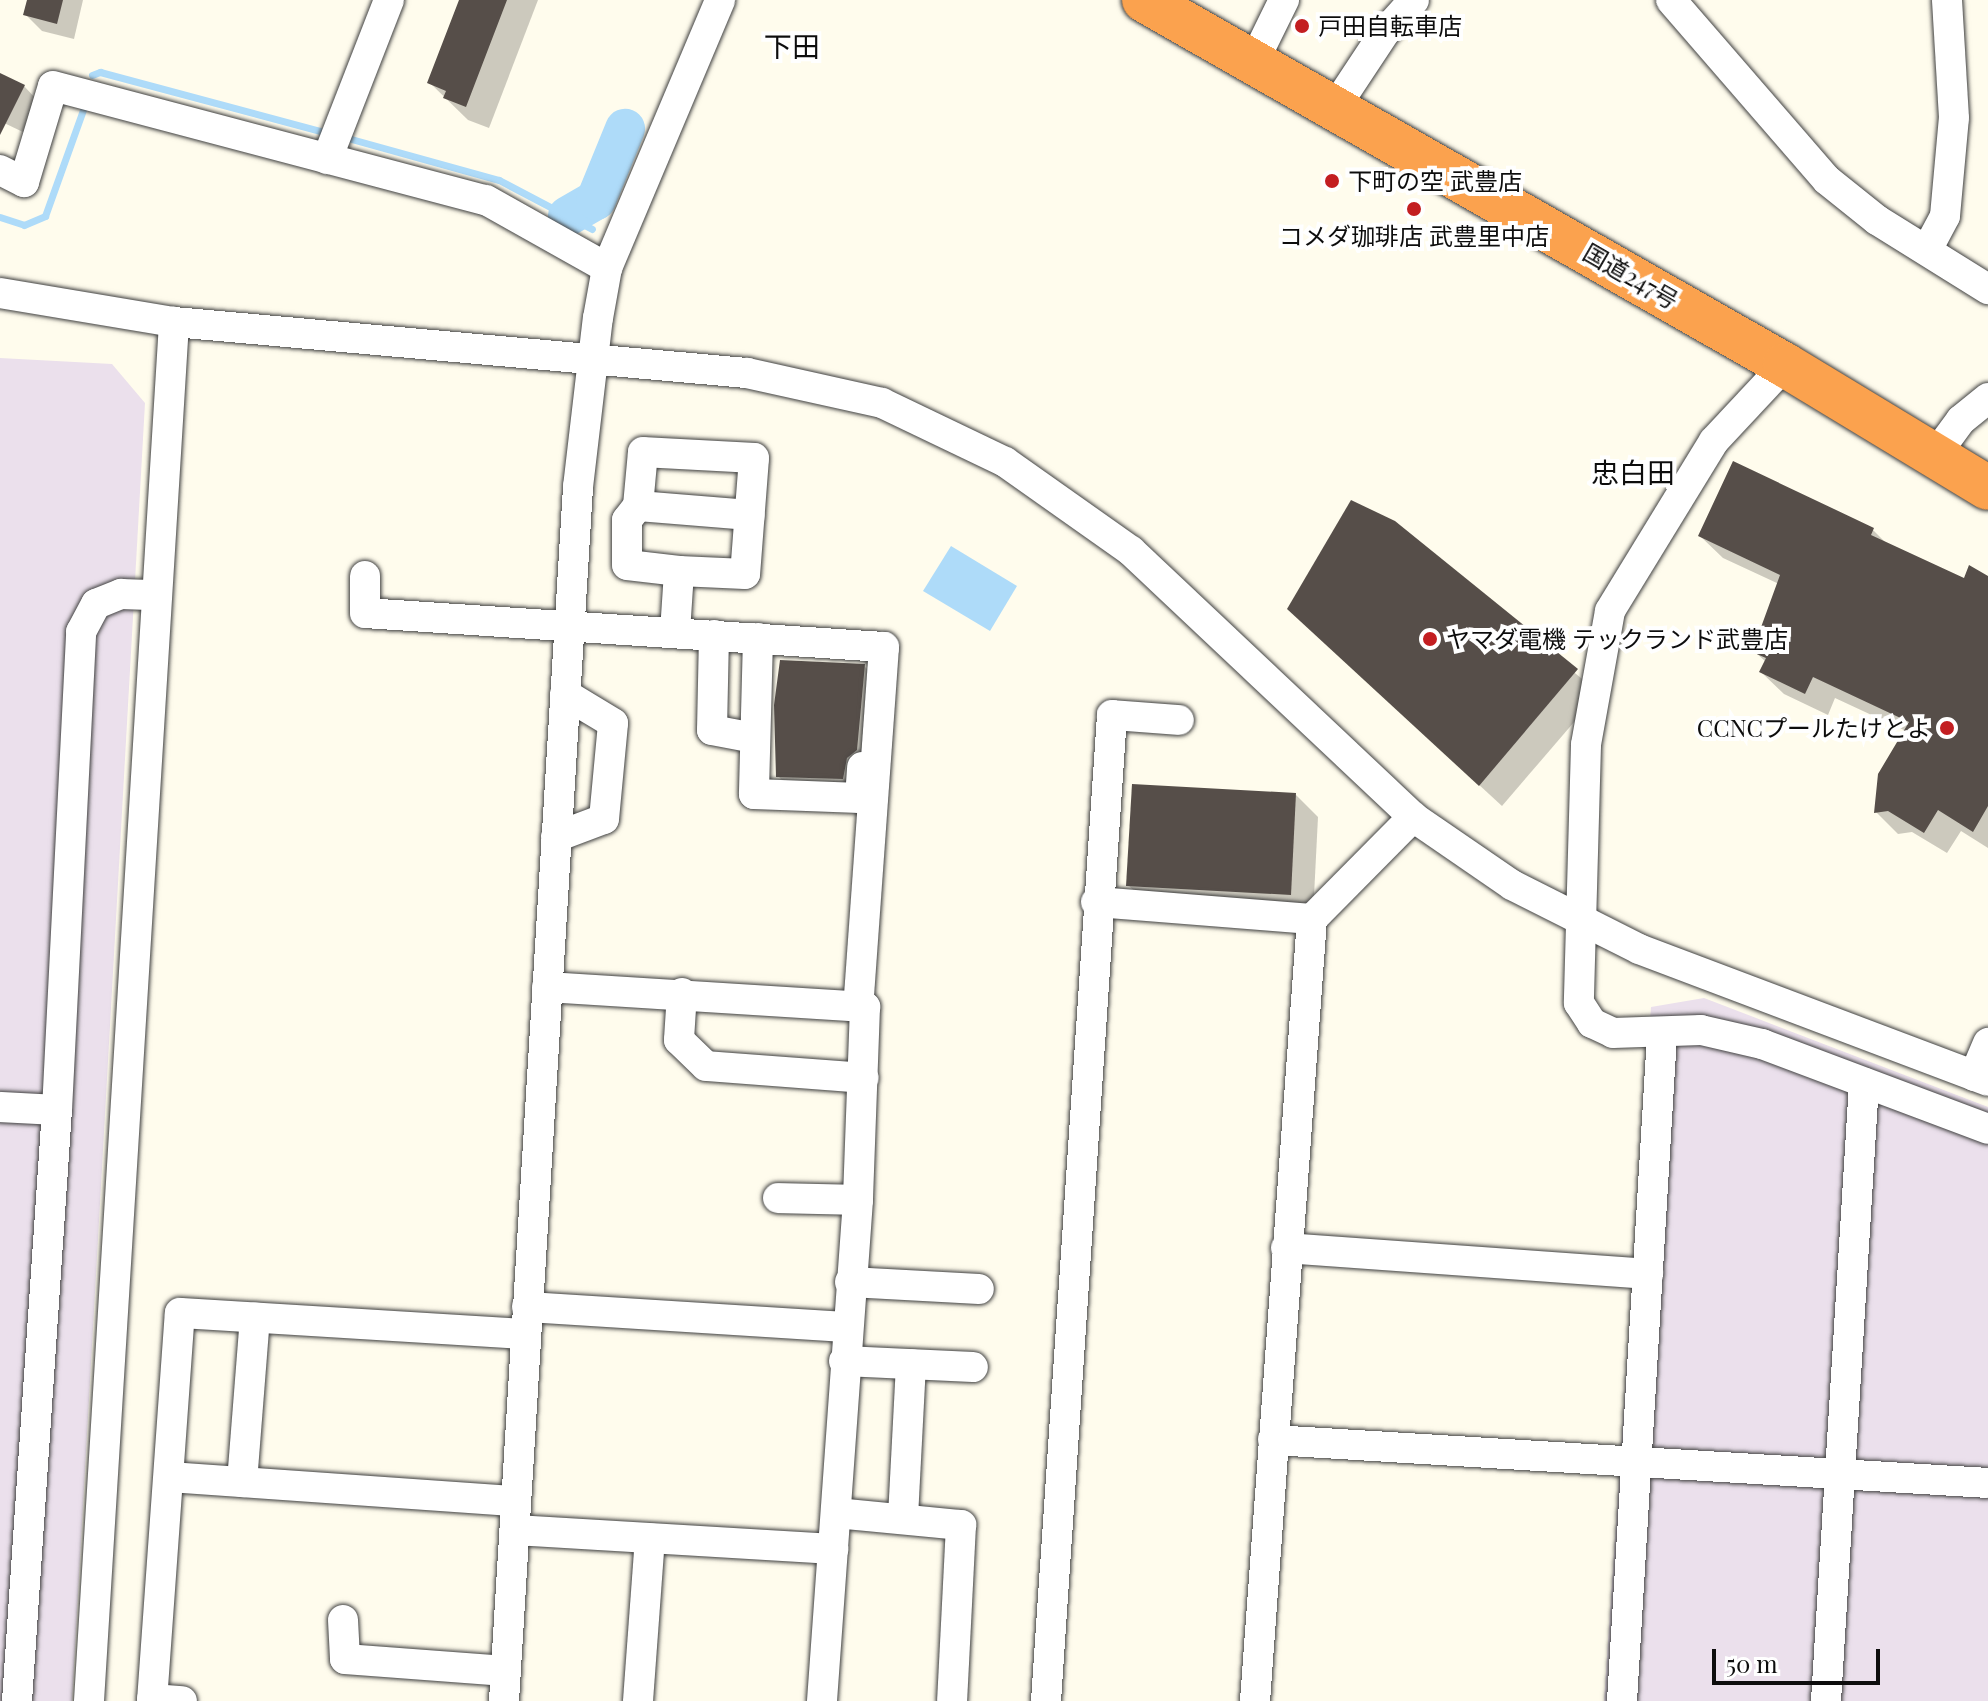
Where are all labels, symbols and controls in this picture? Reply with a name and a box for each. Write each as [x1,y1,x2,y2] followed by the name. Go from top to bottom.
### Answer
[1318,12,1462,40] place label: 戸田自転車店
[1293,17,1311,35] marker: 戸田自転車店
[764,29,820,63] district label: 下田
[1348,167,1522,195] place label: 下町の空 武豊店
[1323,172,1341,190] marker: 下町の空 武豊店
[1405,200,1423,218] marker: コメダ珈琲店 武豊里中店
[1279,222,1549,250] place label: コメダ珈琲店 武豊里中店
[1578,237,1684,315] street label: 国道247号
[1591,455,1675,489] district label: 忠白田
[1446,625,1788,653] place label: ヤマダ電機 テックランド武豊店
[1421,630,1439,648] marker: ヤマダ電機 テックランド武豊店
[1697,714,1931,742] place label: CCNCプールたけとよ
[1938,719,1956,737] marker: CCNCプールたけとよ
[1716,1633,1884,1683] scale bar
[1726,1647,1778,1679] text: 50 m

